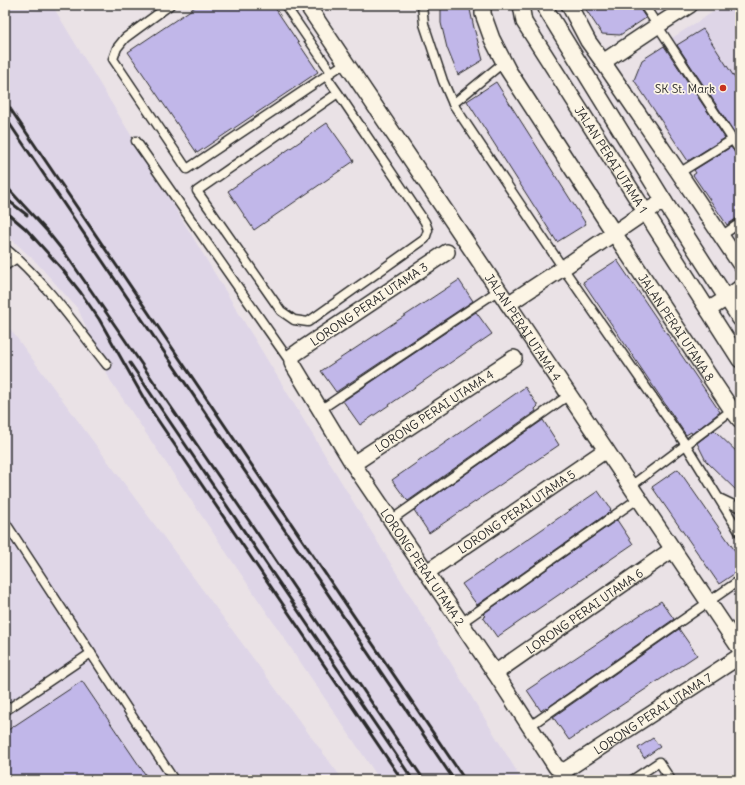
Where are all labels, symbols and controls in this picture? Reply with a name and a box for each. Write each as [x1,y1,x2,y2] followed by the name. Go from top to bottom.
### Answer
[655,81,715,96] place label: SK St. Mark
[718,83,728,93] marker: SK St. Mark
[572,103,651,215] street label: JALAN PERAI UTAMA 1
[307,259,431,349] street label: LORONG PERAI UTAMA 3
[482,271,565,384] street label: JALAN PERAI UTAMA 4
[636,271,718,384] street label: JALAN PERAI UTAMA 8
[372,366,496,455] street label: LORONG PERAI UTAMA 4
[455,466,578,556] street label: LORONG PERAI UTAMA 5
[378,505,468,629] street label: LORONG PERAI UTAMA 2
[523,565,646,657] street label: LORONG PERAI UTAMA 6
[591,669,714,757] street label: LORONG PERAI UTAMA 7

